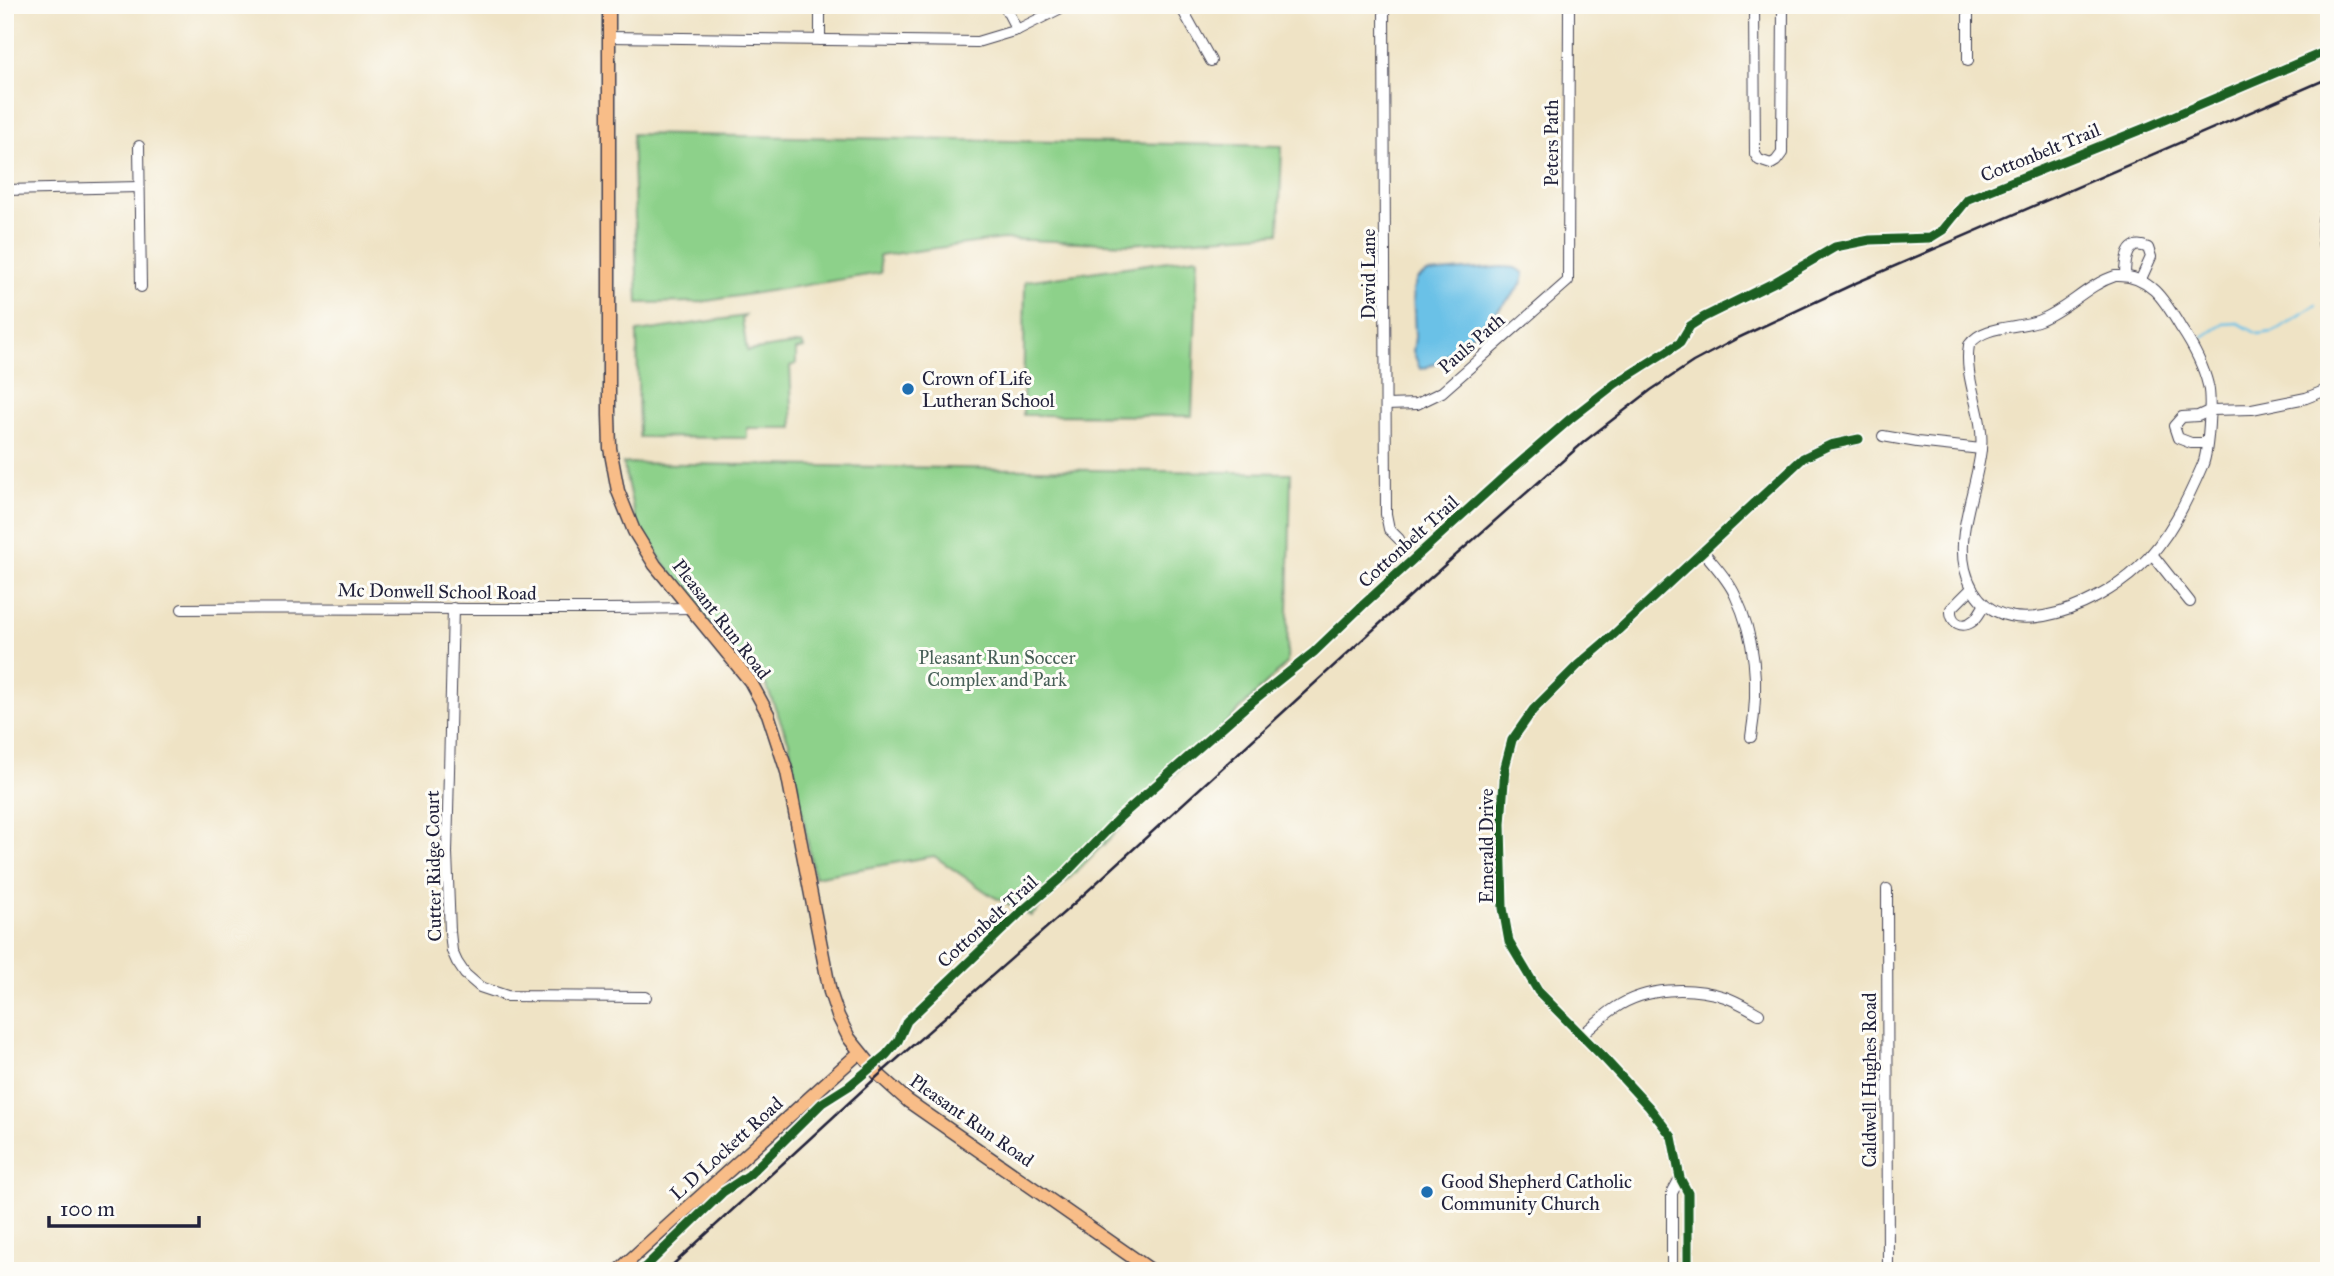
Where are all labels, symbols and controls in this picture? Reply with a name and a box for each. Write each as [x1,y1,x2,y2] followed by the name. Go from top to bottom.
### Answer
[1540,99,1563,186] street label: Peters Path
[1977,118,2104,187] street label: Cottonbelt Trail
[1357,228,1380,320] street label: David Lane
[1433,308,1510,379] street label: Pauls Path
[922,367,1056,412] place label: Crown of Life Lutheran School
[900,381,916,397] marker: Crown of Life Lutheran School
[1353,490,1464,592] street label: Cottonbelt Trail
[668,555,776,684] street label: Pleasant Run Road
[337,578,537,605] street label: Mc Donwell School Road
[918,646,1077,691] park label: Pleasant Run Soccer Complex and Park
[1475,788,1498,904] street label: Emerald Drive
[421,790,447,942] street label: Cutter Ridge Court
[932,870,1043,972] street label: Cottonbelt Trail
[1858,992,1882,1168] street label: Caldwell Hughes Road
[905,1069,1038,1172] street label: Pleasant Run Road
[665,1091,788,1205] street label: L D Lockett Road
[1441,1170,1632,1215] place label: Good Shepherd Catholic Community Church
[1419,1184,1435,1200] marker: Good Shepherd Catholic Community Church
[49,1185,200,1229] scale bar
[60,1196,115,1222] text: 100 m

